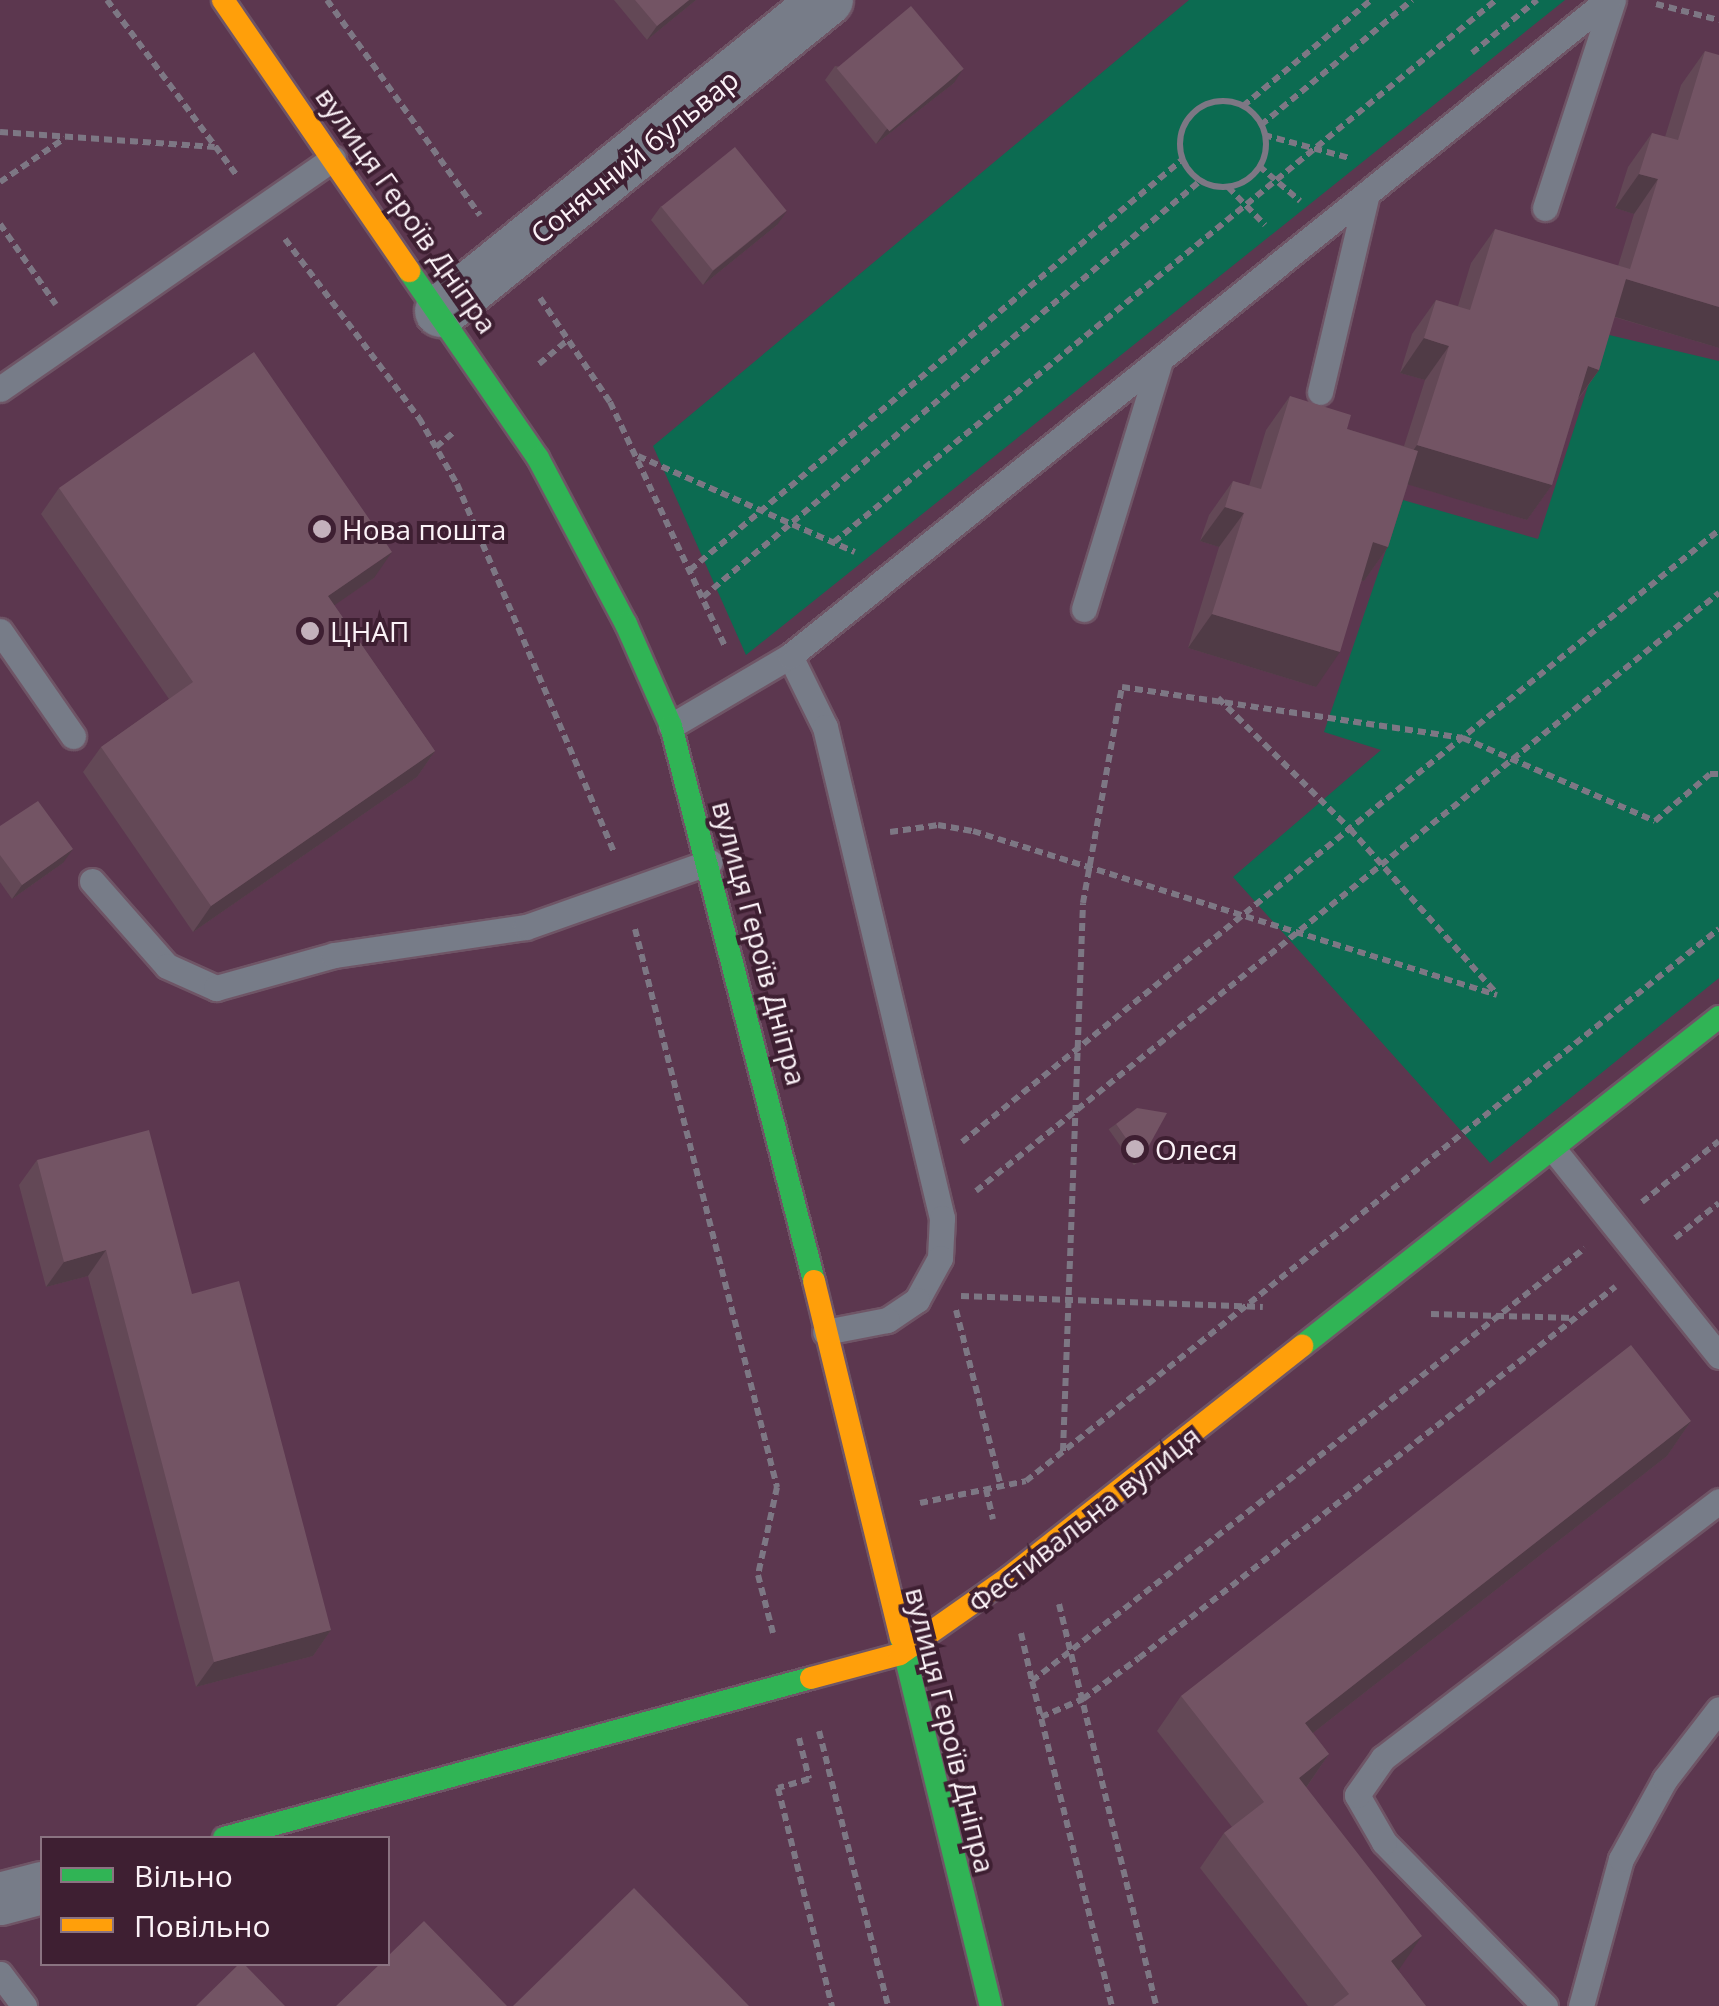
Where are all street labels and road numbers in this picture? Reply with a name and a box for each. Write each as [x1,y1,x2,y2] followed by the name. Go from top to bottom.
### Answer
[523,62,745,250] street label: Сонячний бульвар
[309,80,505,340] street label: вулиця Героїв Дніпра
[706,797,814,1089] street label: вулиця Героїв Дніпра
[962,1418,1206,1620] street label: Фестивальна вулиця
[899,1584,1003,1876] street label: вулиця Героїв Дніпра

